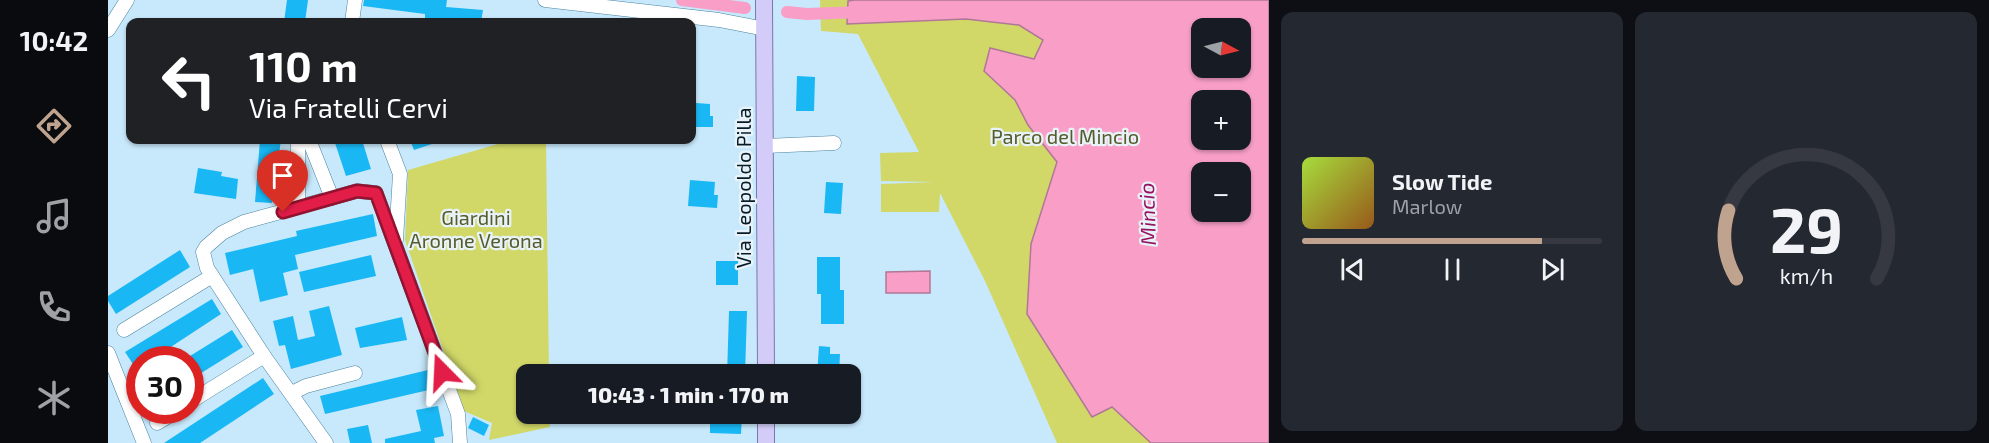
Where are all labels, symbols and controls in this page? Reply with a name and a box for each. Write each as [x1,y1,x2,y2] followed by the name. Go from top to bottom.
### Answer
[1191,18,1251,78] north arrow
[1191,18,1251,222] map controls
[20,24,88,56] text: 10:42
[249,40,358,90] text: 110 m
[150,42,228,120] icon: left
[1191,90,1251,150] button: +
[249,91,448,123] text: Via Fratelli Cervi
[33,105,75,147] icon: directions
[731,108,755,268] street label: Via Leopoldo Pilla
[991,124,1139,148] park label: Parco del Mincio
[257,150,308,212] pin
[266,159,299,192] icon: arrive
[1191,162,1251,222] button: −
[1392,168,1492,194] text: Slow Tide
[1133,182,1160,246] water label: Mincio
[1769,191,1843,266] text: 29
[1392,194,1462,218] text: Marlow
[33,195,75,237] icon: music
[409,205,543,252] park label: Giardini Aronne Verona
[1336,253,1369,286] icon: previous
[1436,253,1469,286] icon: pause
[1536,253,1569,286] icon: next
[1779,263,1833,288] text: km/h
[33,286,75,328] icon: phone
[410,340,474,404] position arrow
[126,346,204,424] speed limit sign: 30
[33,377,75,419] icon: climate
[588,381,789,407] text: 10:43 · 1 min · 170 m

